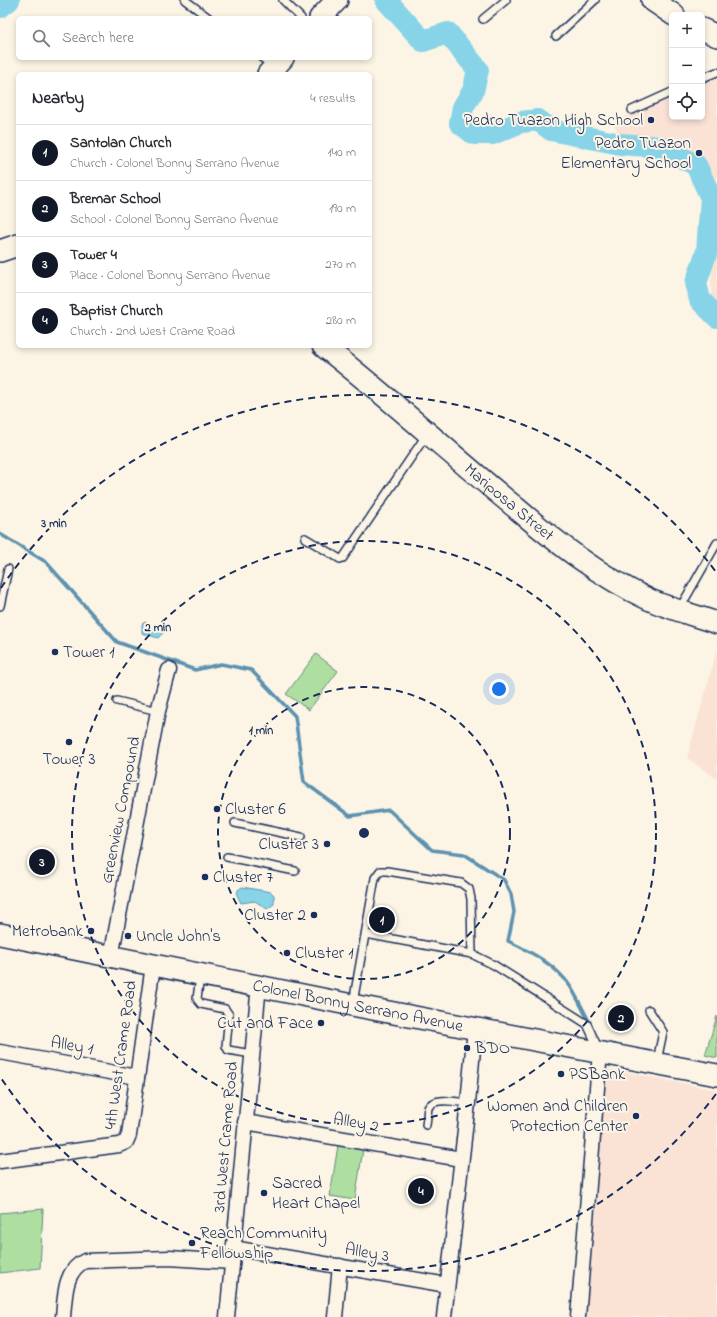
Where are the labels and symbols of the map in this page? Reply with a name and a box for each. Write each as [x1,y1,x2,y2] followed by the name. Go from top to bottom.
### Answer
[464,108,643,135] place label: Pedro Tuazon High School
[646,115,656,125] marker: Pedro Tuazon High School
[561,131,691,177] place label: Pedro Tuazon Elementary School
[694,148,704,158] marker: Pedro Tuazon Elementary School
[459,457,560,547] street label: Mariposa Street
[40,515,67,533] text: 3 min
[144,619,171,637] text: 2 min
[63,640,115,665] place label: Tower 1
[50,647,60,657] marker: Tower 1
[489,679,509,699] your location
[249,722,273,740] text: 1 min
[94,734,148,886] street label: Greenview Compound
[64,737,74,747] marker: Tower 3
[42,747,96,772] place label: Tower 3
[225,797,286,822] place label: Cluster 6
[212,804,222,814] marker: Cluster 6
[357,826,371,840] centre of rings
[259,832,319,857] place label: Cluster 3
[322,839,332,849] marker: Cluster 3
[29,847,55,877] pin: 3
[213,865,273,890] place label: Cluster 7
[200,872,210,882] marker: Cluster 7
[244,903,306,928] place label: Cluster 2
[369,905,395,935] pin: 1
[309,910,319,920] marker: Cluster 2
[12,919,84,944] place label: Metrobank
[136,924,221,949] place label: Uncle John's
[86,926,96,936] marker: Metrobank
[123,931,133,941] marker: Uncle John's
[295,941,354,966] place label: Cluster 1
[282,948,292,958] marker: Cluster 1
[250,973,466,1039] street label: Colonel Bonny Serrano Avenue
[98,978,144,1131] street label: 4th West Crame Road
[608,1003,634,1033] pin: 2
[217,1011,313,1036] place label: Cut and Face
[316,1018,326,1028] marker: Cut and Face
[49,1030,96,1063] street label: Alley 1
[474,1036,510,1061] place label: BDO
[462,1043,472,1053] marker: BDO
[207,1060,245,1213] street label: 3rd West Crame Road
[569,1062,626,1087] place label: PSBank
[556,1069,566,1079] marker: PSBank
[487,1094,629,1139] place label: Women and Children Protection Center
[331,1107,381,1140] street label: Alley 2
[631,1111,641,1121] marker: Women and Children Protection Center
[272,1171,360,1216] place label: Sacred Heart Chapel
[408,1176,434,1206] pin: 4
[259,1188,269,1198] marker: Sacred Heart Chapel
[199,1221,327,1266] place label: Reach Community Fellowship
[343,1237,391,1270] street label: Alley 3
[187,1238,197,1248] marker: Reach Community Fellowship

